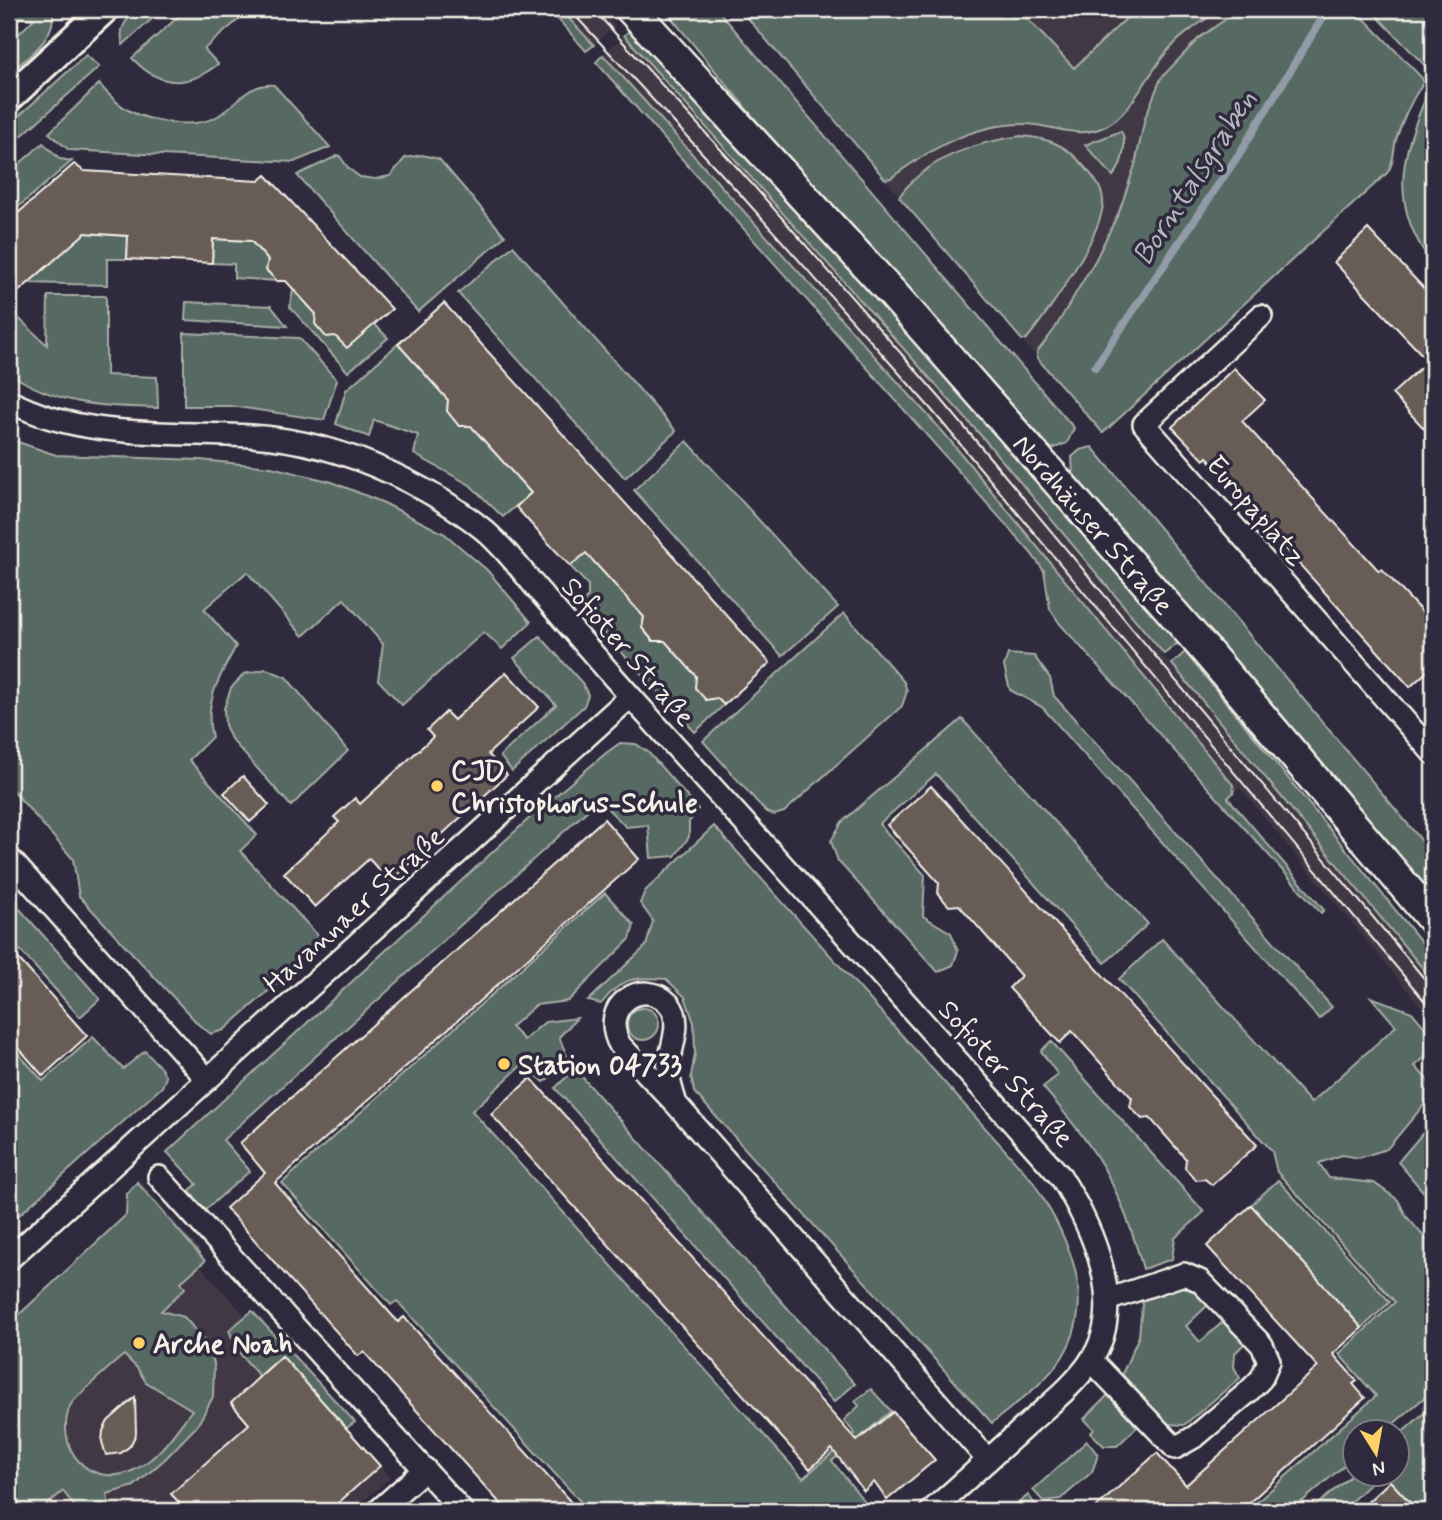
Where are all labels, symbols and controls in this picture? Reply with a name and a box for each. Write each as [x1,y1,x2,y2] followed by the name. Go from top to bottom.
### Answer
[1124,83,1267,274] water label: Borntalsgraben
[1003,427,1181,624] street label: Nordhäuser Straße
[1197,448,1314,575] street label: Europaplatz
[552,570,702,735] street label: Sofioter Straße
[451,754,698,823] place label: CJD Christophorus-Schule
[429,778,445,794] marker: CJD Christophorus-Schule
[256,819,453,1002] street label: Havannaer Straße
[929,993,1081,1156] street label: Sofioter Straße
[518,1048,682,1085] place label: Station 04733
[496,1056,512,1072] marker: Station 04733
[153,1327,293,1364] place label: Arche Noah
[131,1335,147,1351] marker: Arche Noah
[1340,1418,1410,1488] north arrow
[1370,1455,1388,1482] text: N

